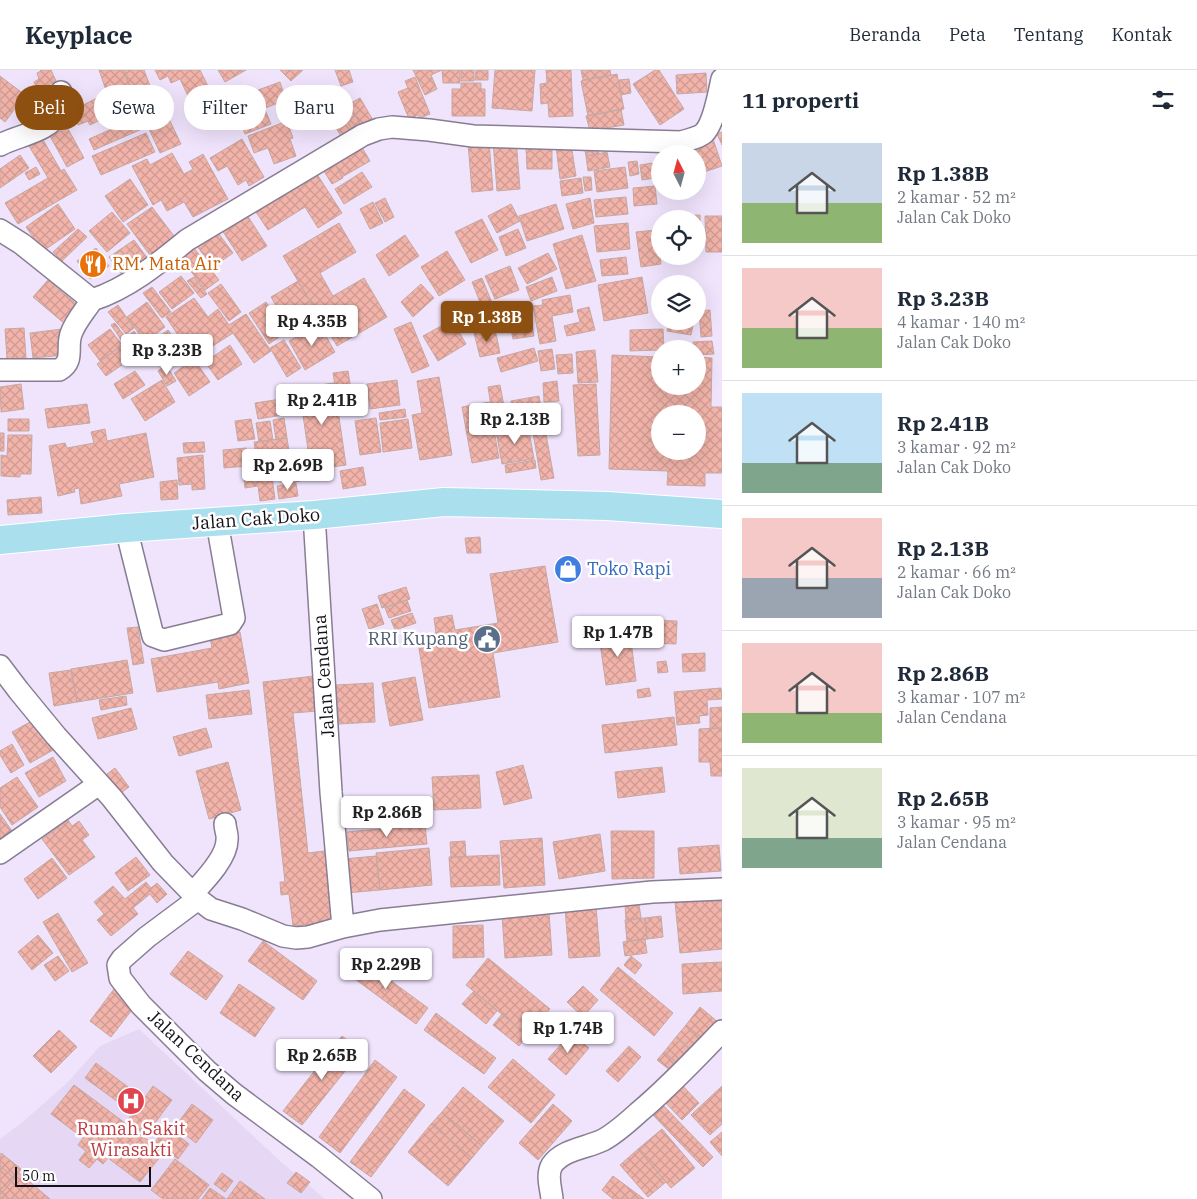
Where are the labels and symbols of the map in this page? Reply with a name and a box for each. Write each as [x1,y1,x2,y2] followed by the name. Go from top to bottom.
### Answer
[651,145,706,200] north arrow
[78,249,108,279] restaurant icon: RM. Mata Air
[112,252,221,275] place label: RM. Mata Air
[435,300,539,343] pin: Rp 1.38B
[260,304,364,347] pin: Rp 4.35B
[115,334,219,376] pin: Rp 3.23B
[270,384,374,426] pin: Rp 2.41B
[463,402,567,445] pin: Rp 2.13B
[236,448,340,491] pin: Rp 2.69B
[191,503,321,534] street label: Jalan Cak Doko
[553,554,583,584] shop icon: Toko Rapi
[587,557,672,580] place label: Toko Rapi
[308,613,339,738] street label: Jalan Cendana
[566,616,670,658] pin: Rp 1.47B
[472,624,502,654] public building icon: RRI Kupang
[368,627,468,650] place label: RRI Kupang
[335,796,439,838] pin: Rp 2.86B
[334,948,438,990] pin: Rp 2.29B
[143,1005,250,1106] street label: Jalan Cendana
[516,1012,620,1054] pin: Rp 1.74B
[270,1038,374,1081] pin: Rp 2.65B
[116,1086,146,1116] hospital icon: Rumah Sakit Wirasakti
[77,1117,185,1161] place label: Rumah Sakit Wirasakti
[15,1164,151,1187] scale bar

